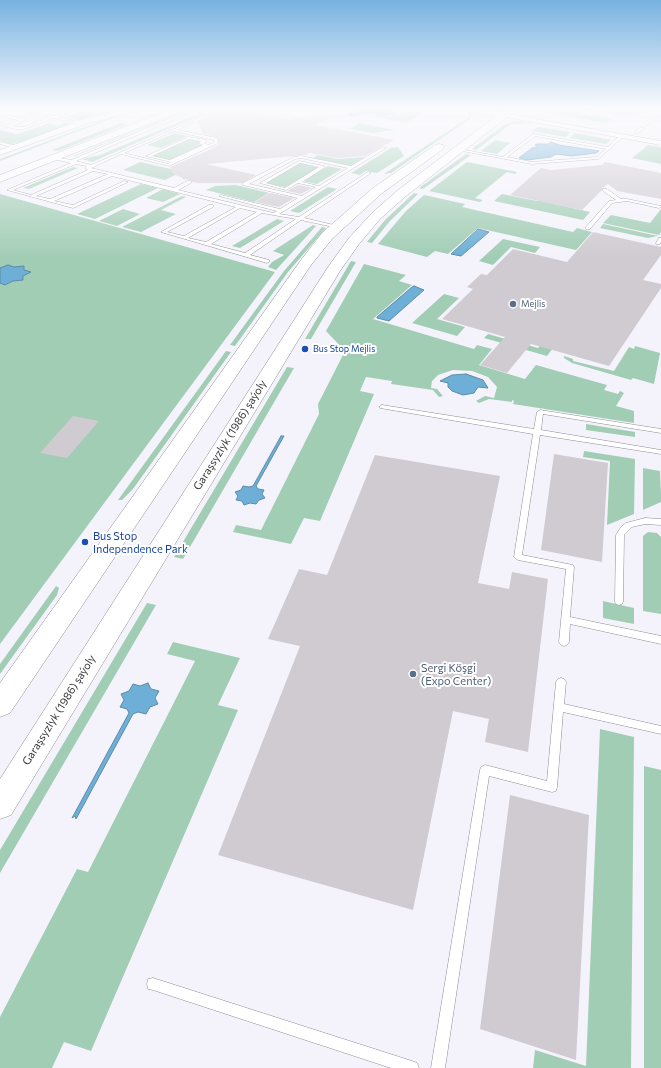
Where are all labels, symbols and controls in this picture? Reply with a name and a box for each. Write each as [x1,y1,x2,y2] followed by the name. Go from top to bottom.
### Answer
[508,299,518,309] marker: Mejlis
[521,299,545,309] place label: Mejlis
[300,344,310,354] marker: Bus Stop Mejlis
[313,344,375,354] place label: Bus Stop Mejlis
[191,377,269,493] street label: Garaşsyzlyk (1986) şaýoly
[93,529,188,555] place label: Bus Stop Independence Park
[80,537,90,547] marker: Bus Stop Independence Park
[20,652,98,768] street label: Garaşsyzlyk (1986) şaýoly
[421,661,491,687] place label: Sergi Köşgi (Expo Center)
[408,669,418,679] marker: Sergi Köşgi (Expo Center)

